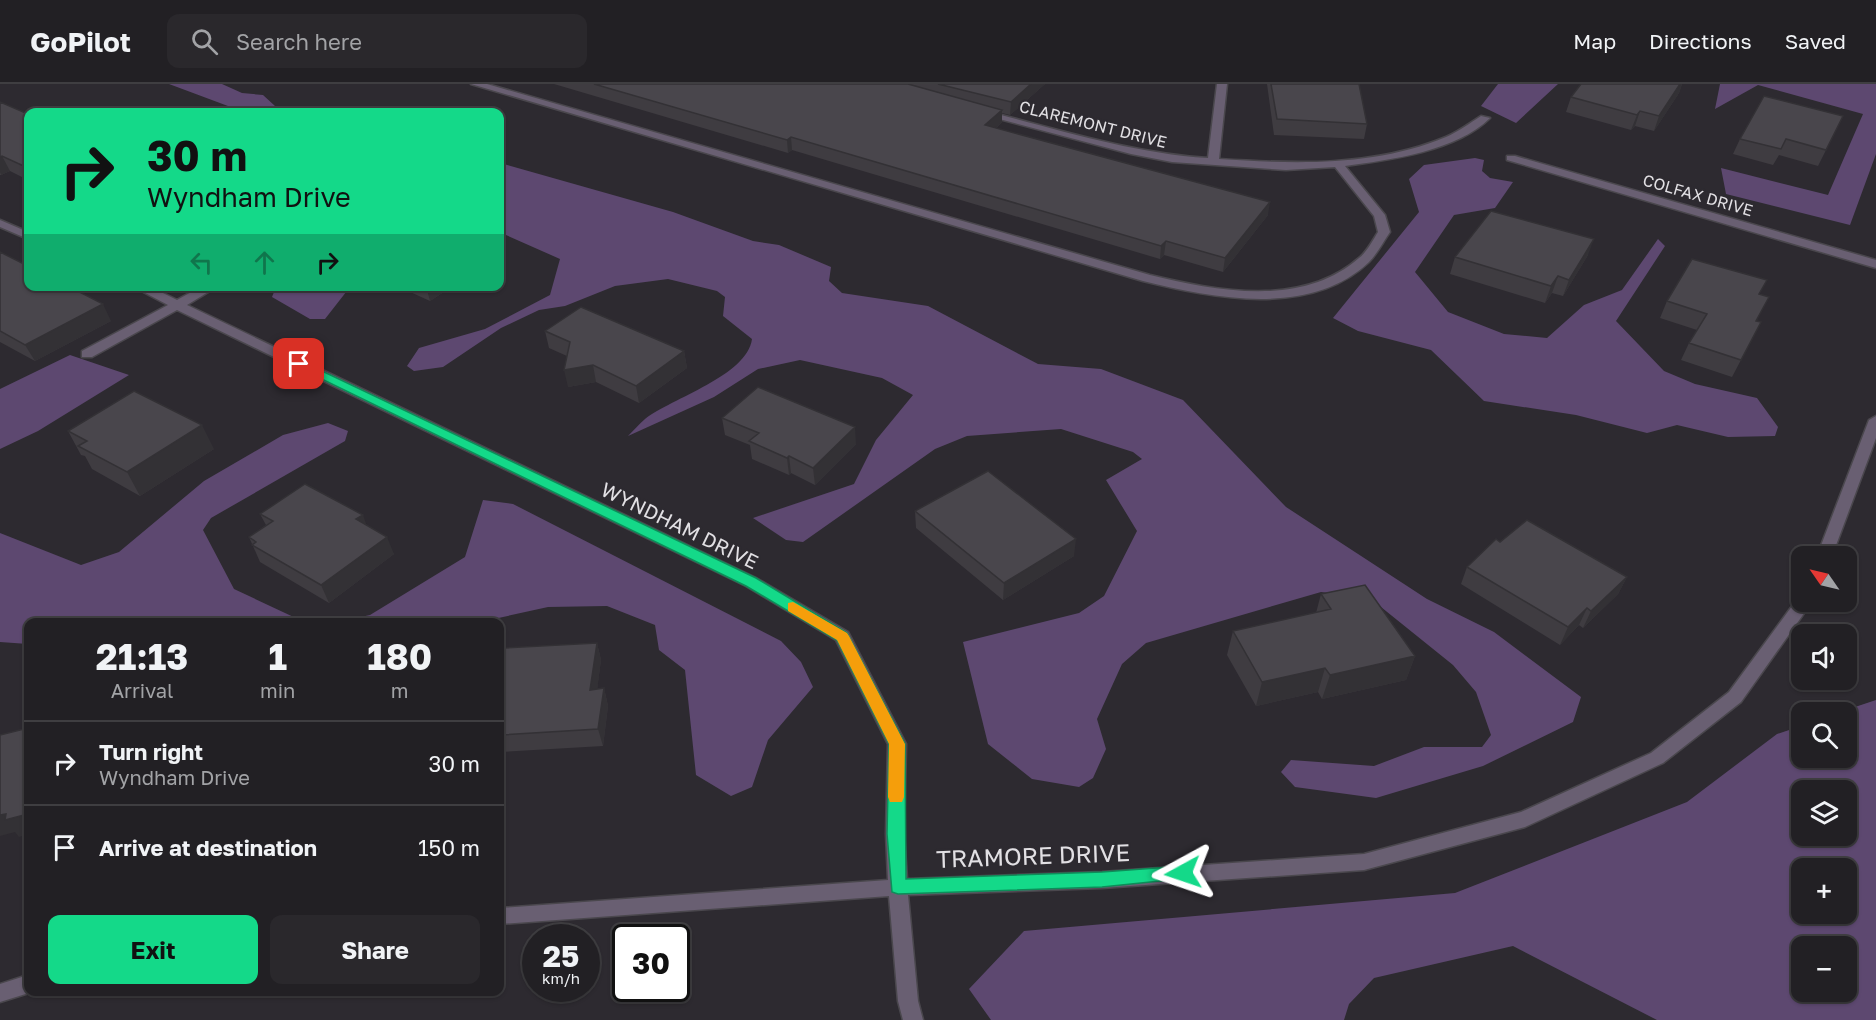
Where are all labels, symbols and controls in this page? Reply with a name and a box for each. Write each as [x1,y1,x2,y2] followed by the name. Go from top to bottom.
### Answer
[167,14,587,68] search box
[30,25,131,58] text: GoPilot
[188,25,221,58] icon: search
[236,28,362,55] text: Search here
[1573,28,1616,54] text: Map
[1649,28,1752,54] text: Directions
[1785,28,1846,54] text: Saved
[1017,96,1169,152] street label: CLAREMONT DRIVE
[147,130,247,180] text: 30 m
[48,132,126,210] icon: right
[1641,170,1755,220] street label: COLFAX DRIVE
[147,181,351,213] text: Wyndham Drive
[185,246,218,279] icon: left
[248,246,281,279] icon: ahead
[311,246,344,279] icon: right
[273,338,324,389] pin
[282,347,315,380] icon: arrive
[597,477,763,573] street label: WYNDHAM DRIVE
[1791,546,1857,612] north arrow
[1791,546,1857,1002] map controls
[1791,624,1857,690] button: sound
[96,635,188,678] text: 21:13
[268,635,287,678] text: 1
[367,635,432,678] text: 180
[111,678,173,702] text: Arrival
[260,678,295,702] text: min
[391,678,409,702] text: m
[1791,702,1857,768] button: search
[99,738,203,765] text: Turn right
[48,747,81,780] icon: right
[429,750,480,777] text: 30 m
[99,765,250,789] text: Wyndham Drive
[1791,780,1857,846] button: layers
[48,831,81,864] icon: arrive
[99,834,317,861] text: Arrive at destination
[418,834,480,861] text: 150 m
[936,837,1130,873] street label: TRAMORE DRIVE
[1151,841,1215,905] position arrow
[1791,858,1857,924] button: +
[48,915,258,984] button: Exit
[270,915,480,984] button: Share
[612,924,690,1002] speed limit sign: 30
[1791,936,1857,1002] button: −
[543,938,579,974] text: 25
[542,969,580,987] text: km/h

